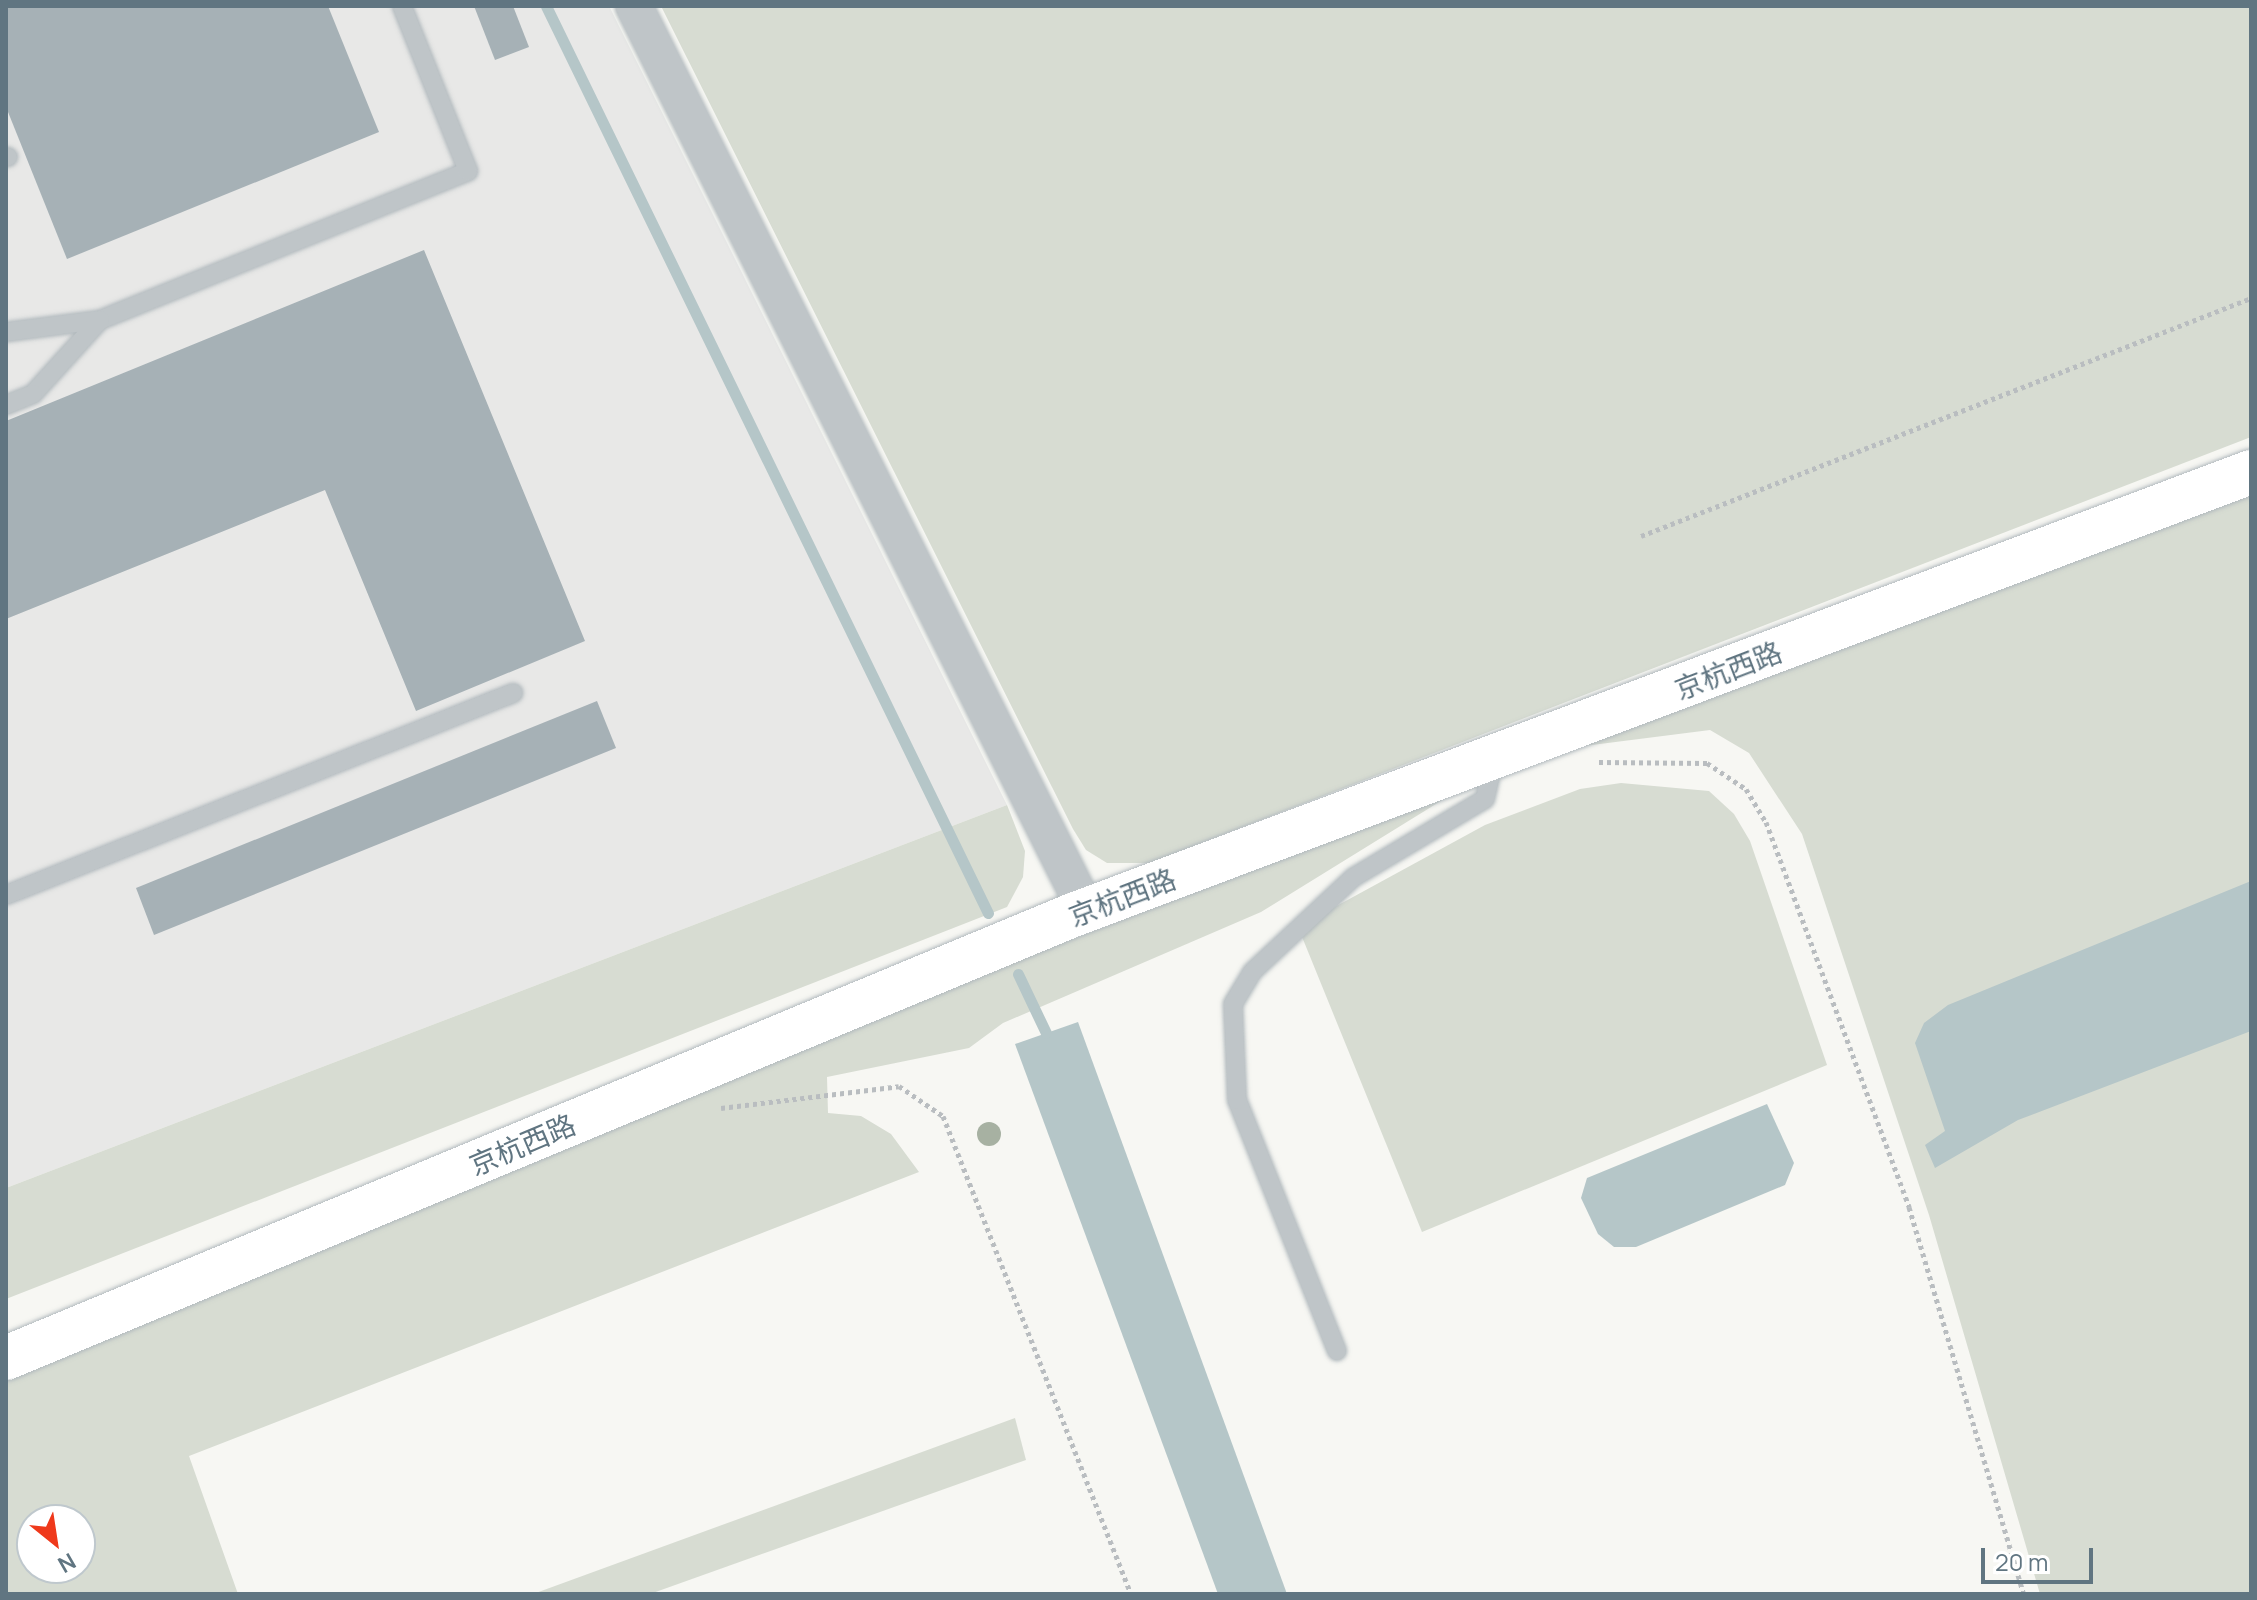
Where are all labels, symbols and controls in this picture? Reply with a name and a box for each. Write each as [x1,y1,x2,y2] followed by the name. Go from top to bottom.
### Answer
[1670,634,1786,706] street label: 京杭西路
[1064,861,1180,933] street label: 京杭西路
[464,1107,580,1181] street label: 京杭西路
[16,1504,96,1584] north arrow
[1985,1532,2097,1582] scale bar
[1995,1545,2048,1578] text: 20 m
[53,1546,81,1580] text: N

